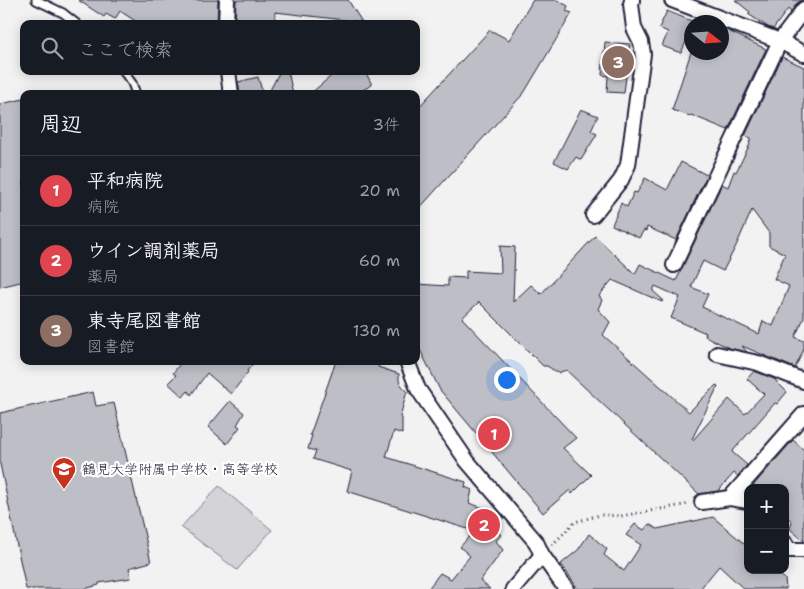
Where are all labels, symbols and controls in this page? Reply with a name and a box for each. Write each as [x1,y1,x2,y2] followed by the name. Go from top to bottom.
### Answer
[684,15,729,60] north arrow
[20,20,420,75] search box
[38,34,66,62] icon: search
[78,37,173,62] text: ここで検索
[602,43,634,81] pin: 3
[40,110,82,138] text: 周辺
[373,114,400,135] text: 3件
[87,168,163,193] text: 平和病院
[52,180,60,201] text: 1
[359,180,400,201] text: 20 m
[87,196,119,217] text: 病院
[87,238,220,263] text: ウイン調剤薬局
[50,250,62,271] text: 2
[359,250,400,271] text: 60 m
[87,266,119,287] text: 薬局
[87,308,201,333] text: 東寺尾図書館
[50,320,62,341] text: 3
[353,320,400,341] text: 130 m
[87,336,135,357] text: 図書館
[494,367,520,393] your location
[478,415,510,453] pin: 1
[51,456,77,490] school or university icon: 鶴見大学附属中学校・高等学校
[82,460,278,478] place label: 鶴見大学附属中学校・高等学校
[744,484,789,574] map controls
[744,484,789,529] button: +
[468,506,500,544] pin: 2
[744,529,789,574] button: −

